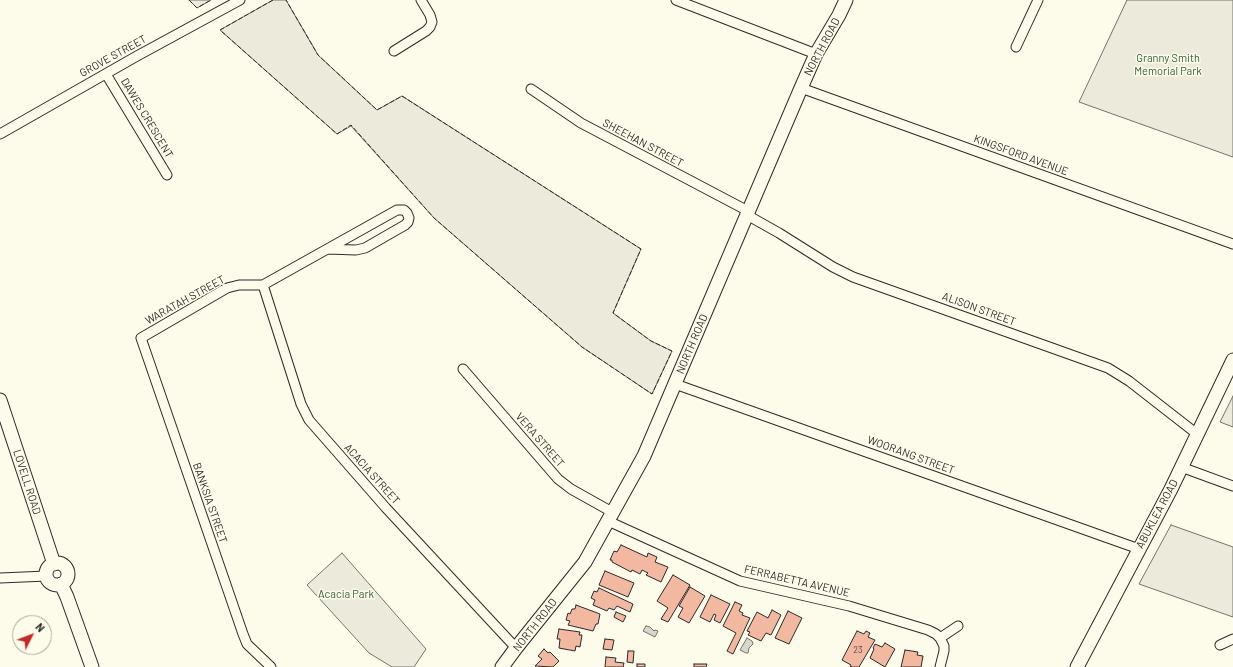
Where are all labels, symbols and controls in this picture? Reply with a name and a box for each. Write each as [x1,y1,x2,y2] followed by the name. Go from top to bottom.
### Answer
[801,16,843,78] street label: NORTH ROAD
[77,32,149,80] street label: GROVE STREET
[1134,51,1202,77] park label: Granny Smith Memorial Park
[118,76,176,160] street label: DAWES CRESCENT
[600,116,686,170] street label: SHEEHAN STREET
[972,132,1070,178] street label: KINGSFORD AVENUE
[143,273,227,327] street label: WARATAH STREET
[940,290,1018,328] street label: ALISON STREET
[673,312,711,376] street label: NORTH ROAD
[513,410,567,470] street label: VERA STREET
[865,433,957,477] street label: WOORANG STREET
[341,441,403,507] street label: ACACIA STREET
[10,448,44,516] street label: LOVELL ROAD
[190,461,230,545] street label: BANKSIA STREET
[1133,477,1181,551] street label: ABUKLEA ROAD
[743,562,851,600] street label: FERRABETTA AVENUE
[318,587,374,601] park label: Acacia Park
[510,596,560,654] street label: NORTH ROAD
[12,615,52,655] north arrow
[33,620,48,634] text: N
[853,645,863,655] house number: 23

